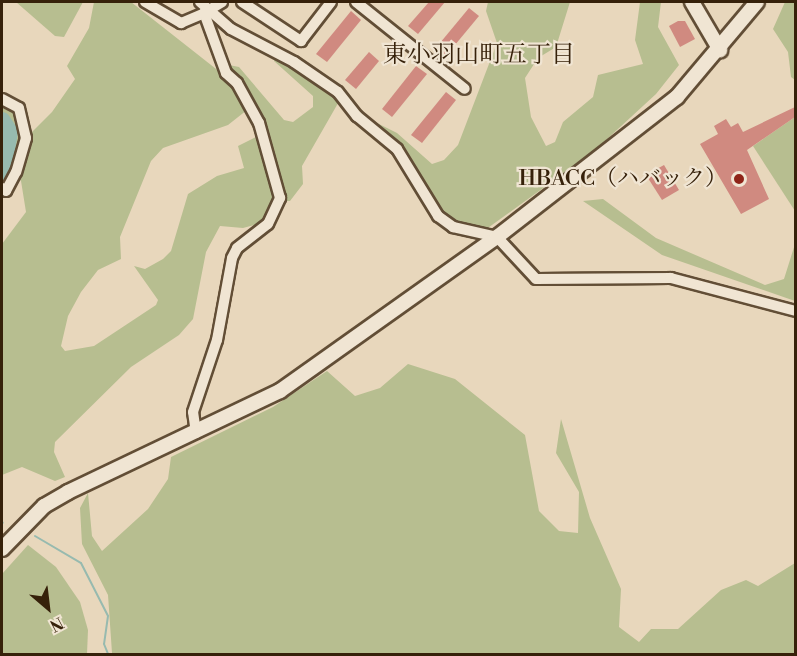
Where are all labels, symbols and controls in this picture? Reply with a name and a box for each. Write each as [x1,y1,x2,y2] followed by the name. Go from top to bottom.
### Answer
[383,42,575,70] district label: 東小羽山町五丁目
[518,166,727,192] place label: HBACC（ハバック）
[732,172,746,186] marker: HBACC（ハバック）
[18,578,78,638] north arrow
[46,612,67,636] text: N

